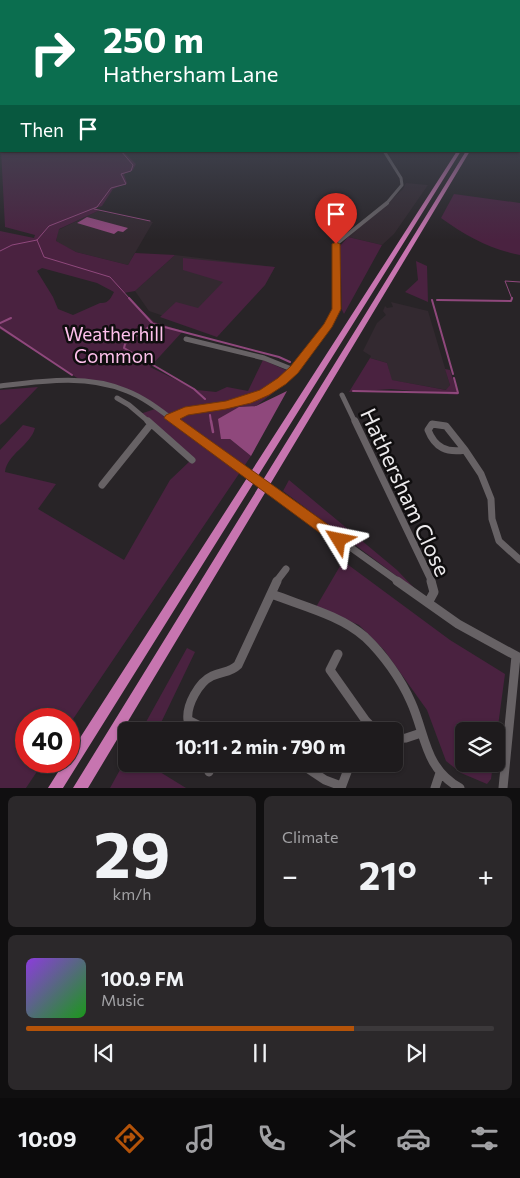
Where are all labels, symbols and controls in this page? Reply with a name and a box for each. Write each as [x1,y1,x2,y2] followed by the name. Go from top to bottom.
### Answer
[103,17,204,60] text: 250 m
[20,20,85,85] icon: right
[103,60,278,87] text: Hathersham Lane
[74,115,102,143] icon: arrive
[20,118,64,141] text: Then
[315,193,357,244] pin
[322,200,350,228] icon: arrive
[64,322,164,367] park label: Weatherhill Common
[355,404,457,580] street label: Hathersham Close
[312,513,364,565] position arrow
[15,708,80,773] speed limit sign: 40
[455,722,505,772] map controls
[455,722,505,772] button: layers
[175,735,346,758] text: 10:11 · 2 min · 790 m
[94,812,170,891] text: 29
[282,827,338,846] text: Climate
[359,851,417,898] text: 21°
[282,858,298,892] text: −
[478,858,494,892] text: +
[113,884,151,903] text: km/h
[101,967,184,990] text: 100.9 FM
[101,990,145,1009] text: Music
[90,1039,118,1067] icon: previous
[246,1039,274,1067] icon: pause
[402,1039,430,1067] icon: next
[112,1121,147,1156] icon: directions
[183,1121,218,1156] icon: music
[254,1121,289,1156] icon: phone
[325,1121,360,1156] icon: climate
[396,1121,431,1156] icon: car
[467,1121,502,1156] icon: filters
[18,1125,77,1152] text: 10:09

